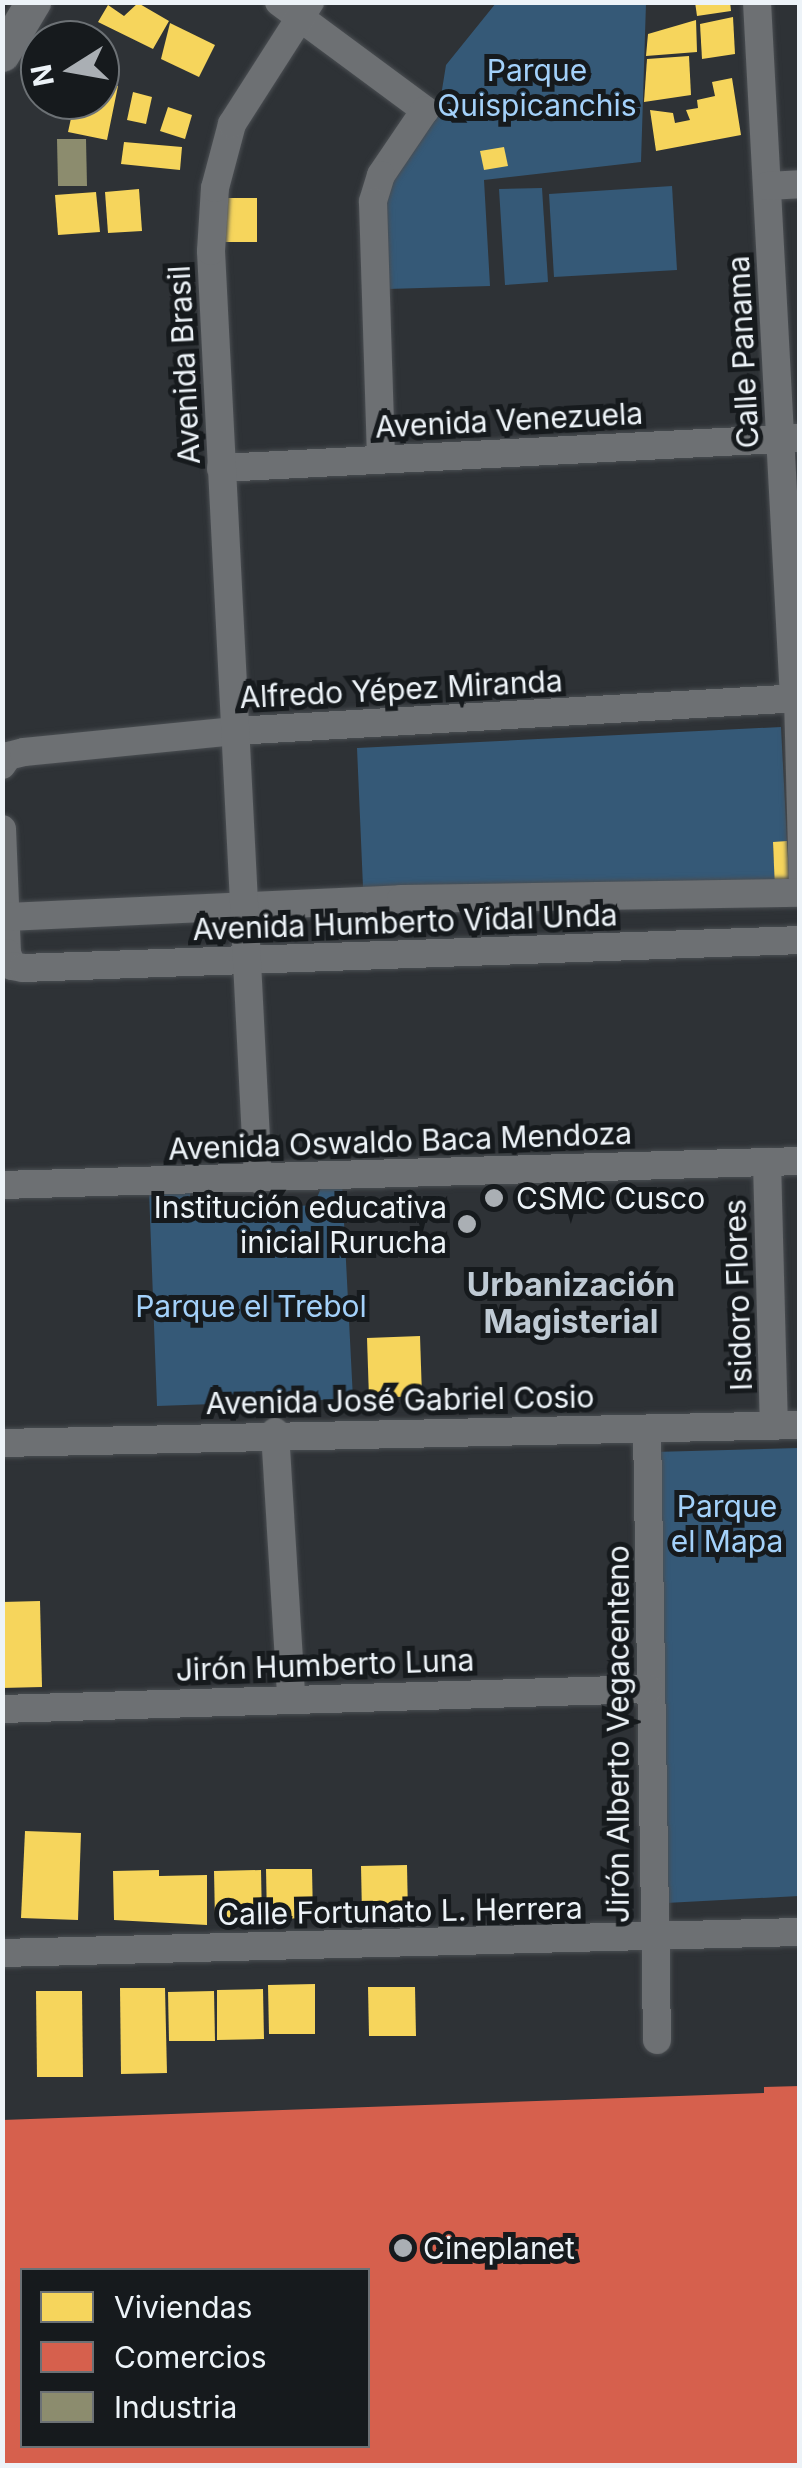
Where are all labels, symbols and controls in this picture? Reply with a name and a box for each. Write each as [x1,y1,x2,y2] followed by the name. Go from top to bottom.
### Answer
[20,20,120,120] north arrow
[437,52,637,122] park label: Parque Quispicanchis
[24,62,61,89] text: N
[720,255,766,449] street label: Calle Panama
[161,265,207,465] street label: Avenida Brasil
[374,395,644,445] street label: Avenida Venezuela
[238,663,564,715] street label: Alfredo Yépez Miranda
[192,897,618,947] street label: Avenida Humberto Vidal Unda
[167,1115,633,1167] street label: Avenida Oswaldo Baca Mendoza
[516,1180,705,1216] place label: CSMC Cusco
[481,1185,507,1211] marker: CSMC Cusco
[154,1189,447,1260] place label: Institución educativa inicial Rurucha
[717,1199,759,1391] street label: Isidoro Flores
[456,1213,478,1235] marker: Institución educativa inicial Rurucha
[467,1267,675,1342] district label: Urbanización Magisterial
[135,1288,367,1324] park label: Parque el Trebol
[205,1379,595,1421] street label: Avenida José Gabriel Cosio
[671,1488,783,1558] park label: Parque el Mapa
[600,1545,636,1923] street label: Jirón Alberto Vegacenteno
[175,1642,475,1688] street label: Jirón Humberto Luna
[217,1890,583,1932] street label: Calle Fortunato L. Herrera
[423,2230,575,2266] place label: Cineplanet
[392,2237,414,2259] marker: Cineplanet
[20,2268,370,2448] legend
[114,2289,252,2325] text: Viviendas
[114,2339,267,2375] text: Comercios
[114,2389,237,2425] text: Industria

